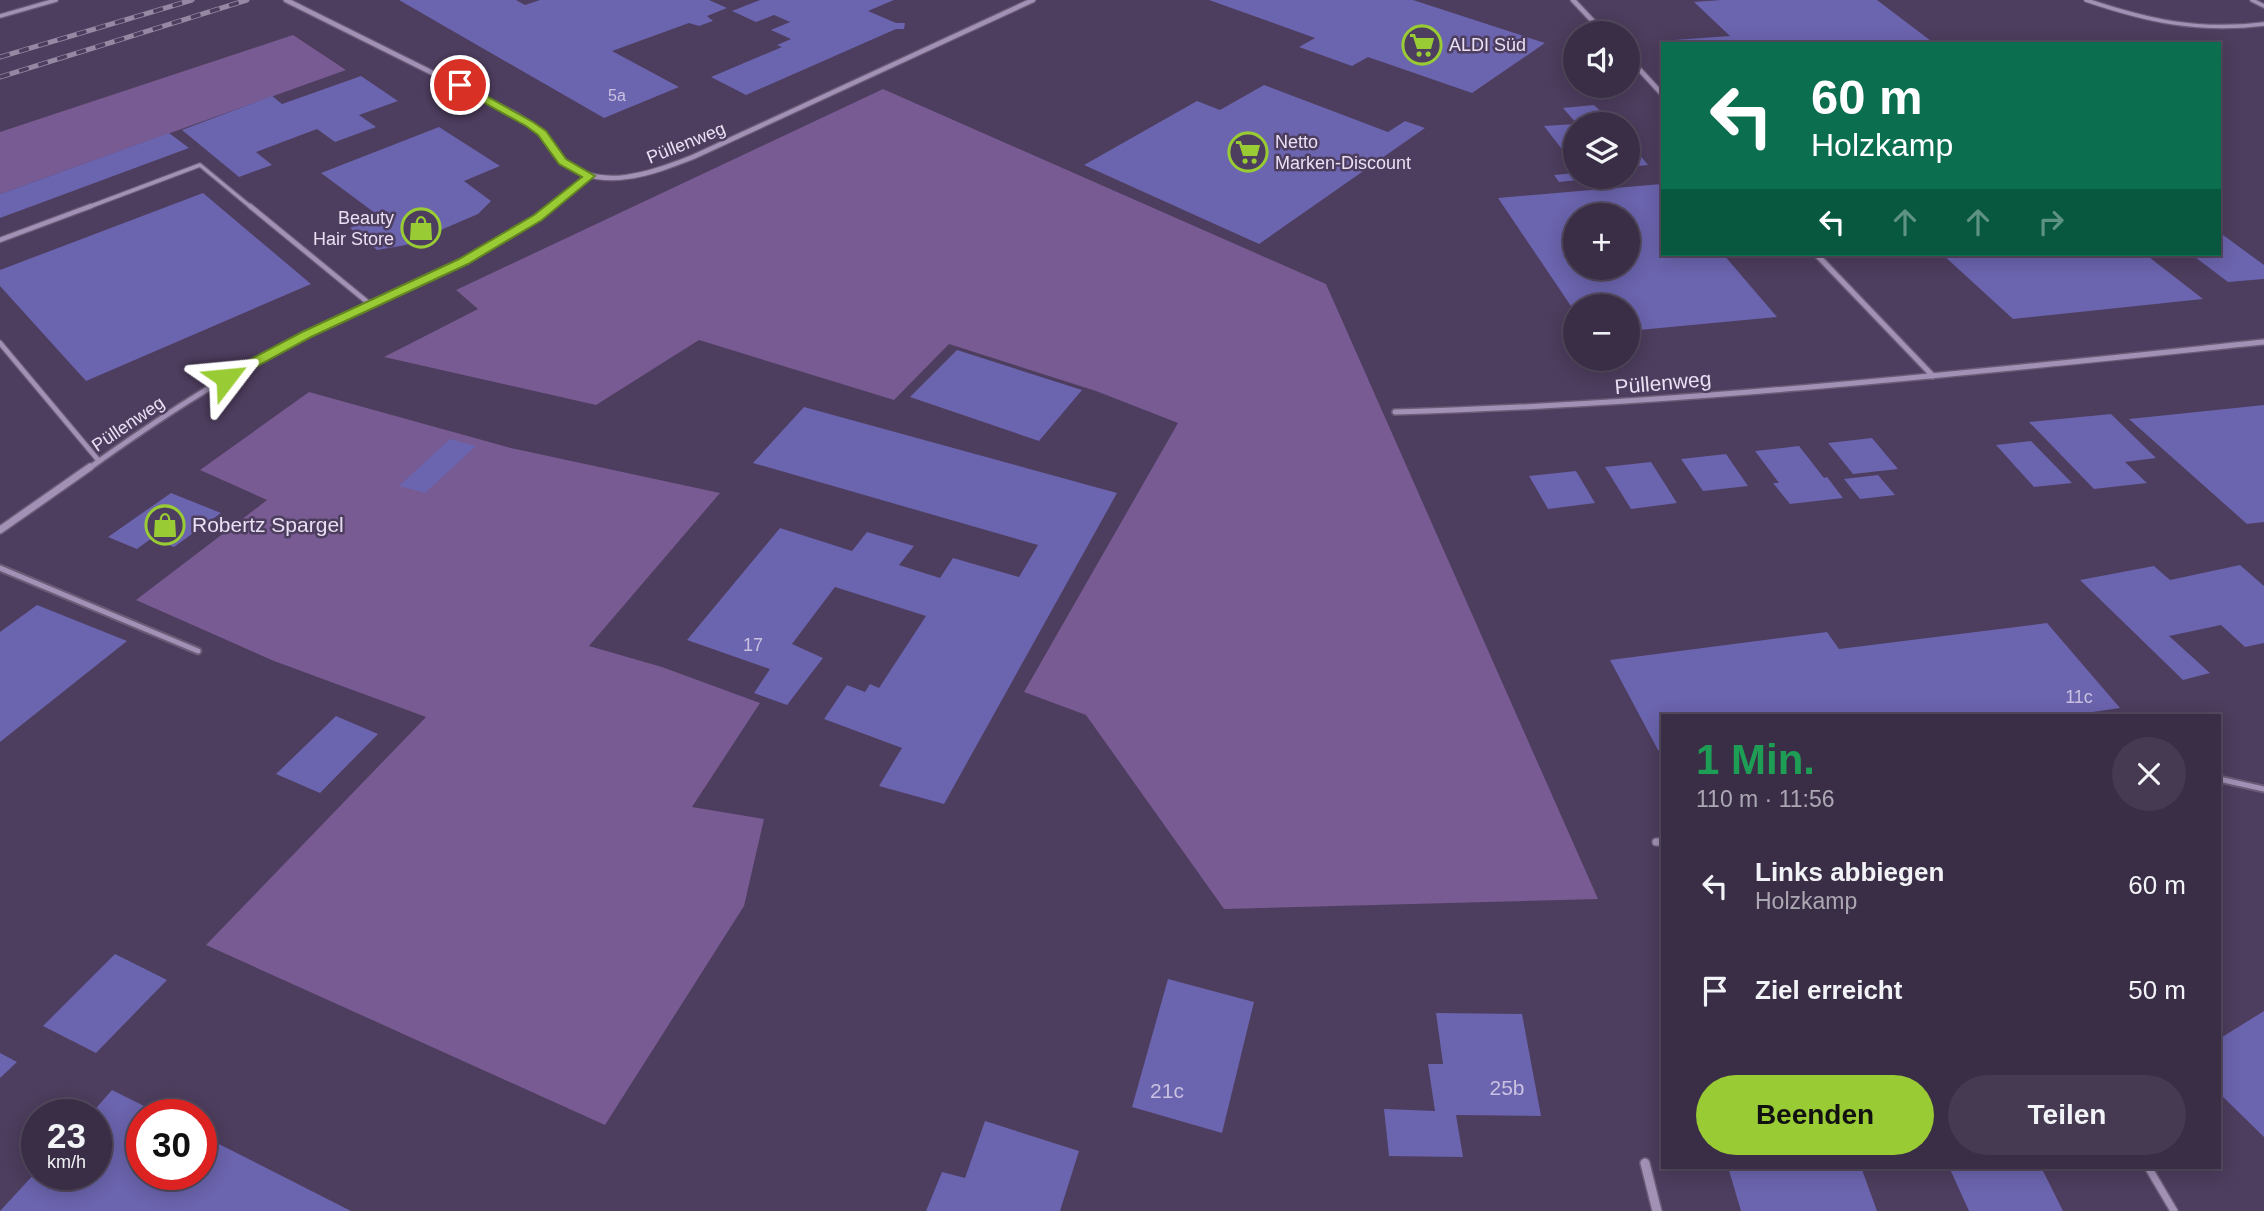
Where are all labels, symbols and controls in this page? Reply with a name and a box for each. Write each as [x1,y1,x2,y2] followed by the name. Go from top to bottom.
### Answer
[1563,21,1640,371] map controls
[1563,21,1640,98] button: sound
[1401,24,1443,66] supermarket icon: ALDI Süd
[1449,35,1526,55] place label: ALDI Süd
[430,55,490,115] pin
[441,66,479,104] icon: arrive
[1696,70,1787,161] icon: left
[1811,70,1923,124] text: 60 m
[608,87,626,104] house number: 5a
[1563,112,1640,189] button: layers
[644,118,728,168] street label: Püllenweg
[1811,127,1953,163] text: Holzkamp
[1227,131,1269,173] supermarket icon: Netto Marken-Discount
[1275,132,1411,173] place label: Netto Marken-Discount
[1563,203,1640,280] button: +
[1813,203,1851,241] icon: left
[1886,203,1924,241] icon: ahead
[1959,203,1997,241] icon: ahead
[2032,203,2070,241] icon: right
[400,207,442,249] shop icon: Beauty Hair Store
[313,208,394,249] place label: Beauty Hair Store
[1563,294,1640,371] button: −
[189,341,263,415] position arrow
[1614,367,1712,398] street label: Püllenweg
[88,392,168,456] street label: Püllenweg
[144,504,186,546] shop icon: Robertz Spargel
[192,513,344,536] place label: Robertz Spargel
[743,635,763,655] house number: 17
[2065,687,2093,707] house number: 11c
[1696,736,1815,783] text: 1 Min.
[2112,737,2186,811] button: close
[1696,786,1835,812] text: 110 m · 11:56
[1755,857,1944,887] text: Links abbiegen
[1696,867,1734,905] icon: left
[2128,870,2186,900] text: 60 m
[1755,888,1857,914] text: Holzkamp
[1696,972,1734,1010] icon: arrive
[1755,975,1902,1005] text: Ziel erreicht
[2128,975,2186,1005] text: 50 m
[1696,1075,1934,1155] button: Beenden
[1948,1075,2186,1155] button: Teilen
[1489,1076,1525,1099] house number: 25b
[1150,1079,1184,1102] house number: 21c
[126,1099,217,1190] speed limit sign: 30
[47,1116,86,1155] text: 23
[47,1152,86,1172] text: km/h

